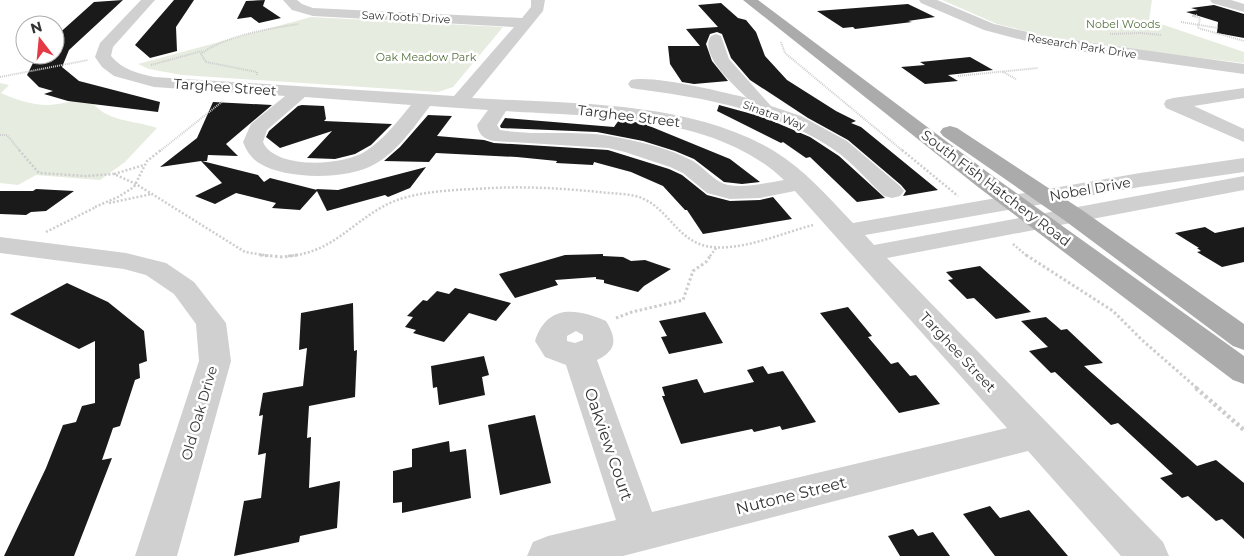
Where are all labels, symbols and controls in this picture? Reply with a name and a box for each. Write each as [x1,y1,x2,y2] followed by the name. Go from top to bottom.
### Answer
[361,8,451,26] street label: Saw Tooth Drive
[15,15,65,65] north arrow
[28,17,44,38] text: N
[1086,17,1161,31] park label: Nobel Woods
[1026,30,1138,62] street label: Research Park Drive
[376,50,477,64] park label: Oak Meadow Park
[173,74,277,100] street label: Targhee Street
[741,97,807,133] street label: Sinatra Way
[577,101,682,131] street label: Targhee Street
[918,126,1074,250] street label: South Fish Hatchery Road
[1048,173,1132,205] street label: Nobel Drive
[916,308,1000,396] street label: Targhee Street
[177,364,221,462] street label: Old Oak Drive
[580,385,637,503] street label: Oakview Court
[734,472,849,518] street label: Nutone Street

